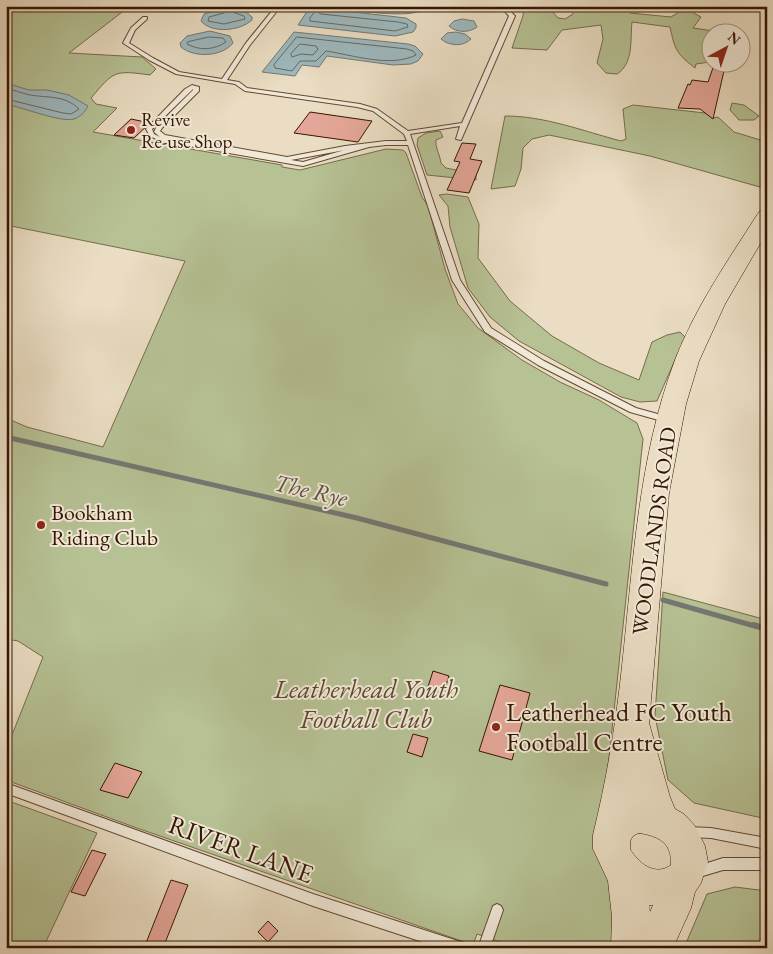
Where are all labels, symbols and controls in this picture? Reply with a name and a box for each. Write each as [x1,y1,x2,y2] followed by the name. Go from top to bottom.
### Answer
[700,22,750,72] north arrow
[724,28,745,49] text: N
[141,107,233,154] place label: Revive Re-use Shop
[125,124,137,136] marker: Revive Re-use Shop
[625,425,683,637] street label: WOODLANDS ROAD
[271,467,351,514] water label: The Rye
[51,498,158,552] place label: Bookham Riding Club
[35,519,47,531] marker: Bookham Riding Club
[273,672,458,736] park label: Leatherhead Youth Football Club
[506,695,732,759] place label: Leatherhead FC Youth Football Centre
[490,721,502,733] marker: Leatherhead FC Youth Football Centre
[164,807,318,891] street label: RIVER LANE

